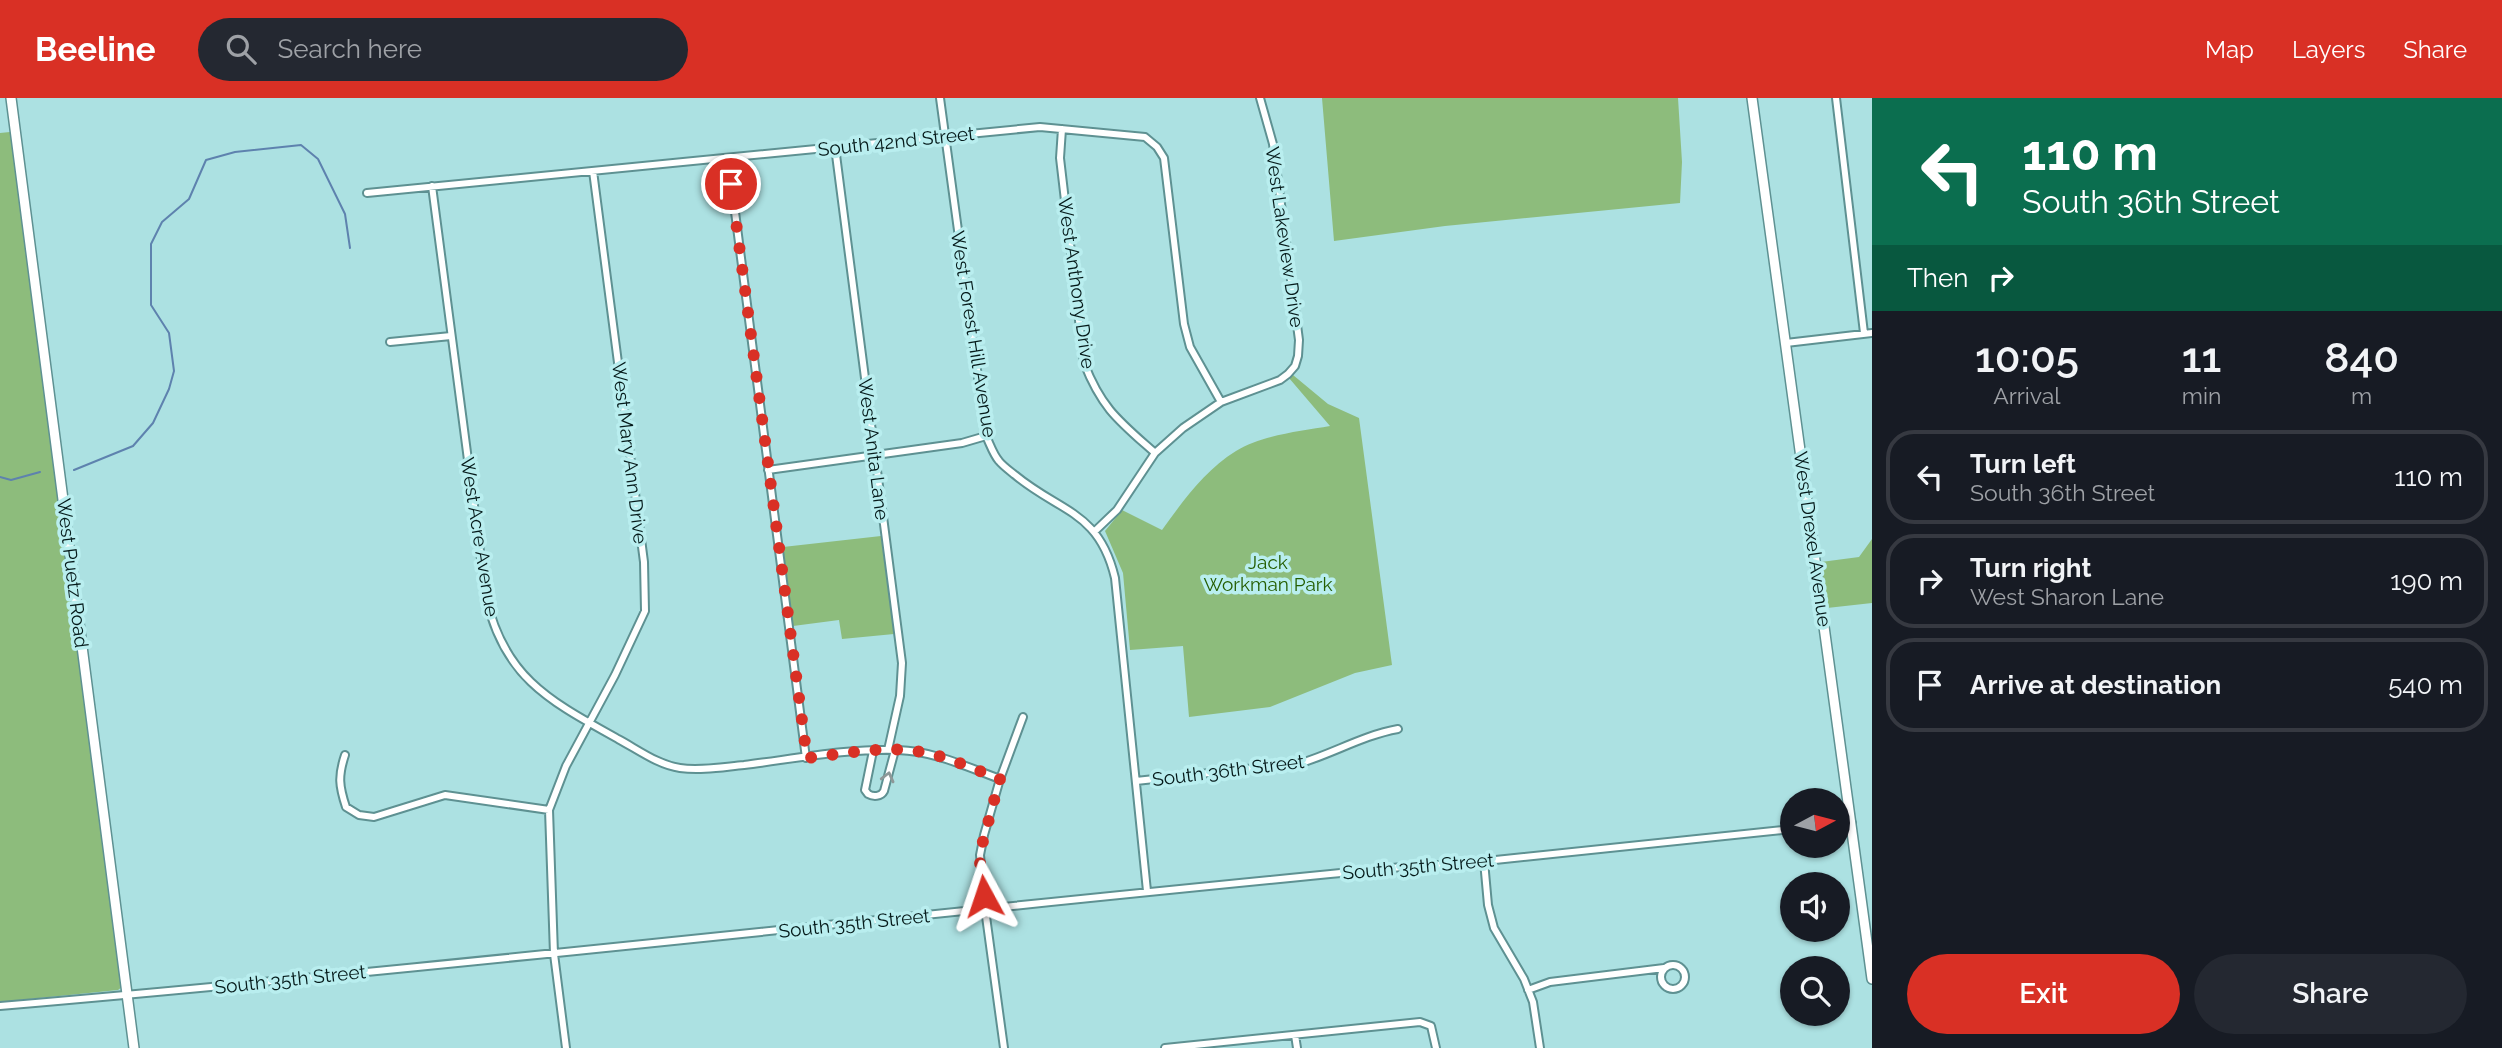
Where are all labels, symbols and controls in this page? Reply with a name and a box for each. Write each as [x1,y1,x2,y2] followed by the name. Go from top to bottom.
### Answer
[198,18,688,81] search box
[35,30,156,69] text: Beeline
[222,30,260,68] icon: search
[278,34,422,64] text: Search here
[2205,35,2254,64] text: Map
[2292,35,2365,64] text: Layers
[2403,35,2467,64] text: Share
[817,122,976,160] street label: South 42nd Street
[2022,124,2158,181] text: 110 m
[1907,126,1998,217] icon: left
[1261,145,1309,329] street label: West Lakeview Drive
[701,154,761,214] pin
[712,165,750,203] icon: arrive
[2022,183,2280,220] text: South 36th Street
[1054,196,1100,370] street label: West Anthony Drive
[947,229,1001,439] street label: West Forest Hill Avenue
[1982,259,2020,297] icon: right
[1907,263,1968,293] text: Then
[1975,333,2079,382] text: 10:05
[2182,333,2221,382] text: 11
[2324,333,2399,382] text: 840
[608,361,652,545] street label: West Mary Ann Drive
[854,377,894,521] street label: West Anita Lane
[1993,382,2061,409] text: Arrival
[2182,382,2221,409] text: min
[2351,382,2372,409] text: m
[1970,449,2076,479] text: Turn left
[1790,450,1836,628] street label: West Drexel Avenue
[457,456,503,618] street label: West Acre Avenue
[1911,458,1949,496] icon: left
[2394,462,2463,492] text: 110 m
[1970,479,2155,506] text: South 36th Street
[53,497,93,649] street label: West Puetz Road
[1203,551,1333,595] park label: Jack Workman Park
[1970,553,2091,583] text: Turn right
[1911,562,1949,600] icon: right
[2390,566,2463,596] text: 190 m
[1970,583,2164,610] text: West Sharon Lane
[1911,666,1949,704] icon: arrive
[1970,670,2221,700] text: Arrive at destination
[2388,670,2463,700] text: 540 m
[1151,750,1306,790] street label: South 36th Street
[880,772,894,784] one-way arrow
[1780,788,1850,858] north arrow
[1780,788,1850,1026] map controls
[1341,848,1495,884] street label: South 35th Street
[947,859,1021,933] position arrow
[1780,872,1850,942] button: sound
[777,904,931,942] street label: South 35th Street
[1907,954,2180,1034] button: Exit
[2194,954,2467,1034] button: Share
[1780,956,1850,1026] button: search
[213,960,367,998] street label: South 35th Street

